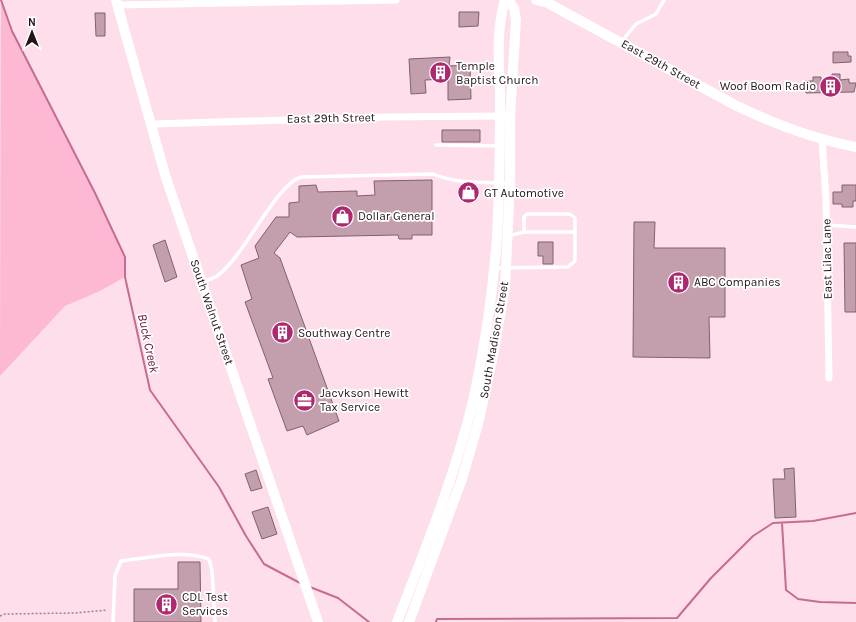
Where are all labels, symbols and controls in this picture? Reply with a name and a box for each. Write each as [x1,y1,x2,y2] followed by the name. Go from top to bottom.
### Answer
[12,12,52,52] north arrow
[28,16,36,29] text: N
[619,36,704,92] street label: East 29th Street
[456,59,538,87] place label: Temple Baptist Church
[427,60,453,86] building icon: Temple Baptist Church
[818,73,844,99] building icon: Woof Boom Radio
[720,79,816,93] place label: Woof Boom Radio
[287,110,376,126] street label: East 29th Street
[456,180,482,206] shop icon: GT Automotive
[484,186,564,200] place label: GT Automotive
[329,203,355,229] shop icon: Dollar General
[358,209,435,223] place label: Dollar General
[819,218,835,300] street label: East Lilac Lane
[187,257,237,367] street label: South Walnut Street
[666,269,692,295] building icon: ABC Companies
[694,275,781,289] place label: ABC Companies
[477,280,511,400] street label: South Madison Street
[135,312,162,374] water label: Buck Creek
[269,320,295,346] building icon: Southway Centre
[298,326,390,340] place label: Southway Centre
[320,386,409,414] place label: Jacvkson Hewitt Tax Service
[291,387,317,413] office icon: Jacvkson Hewitt Tax Service
[182,590,228,618] place label: CDL Test Services
[154,591,180,617] building icon: CDL Test Services

